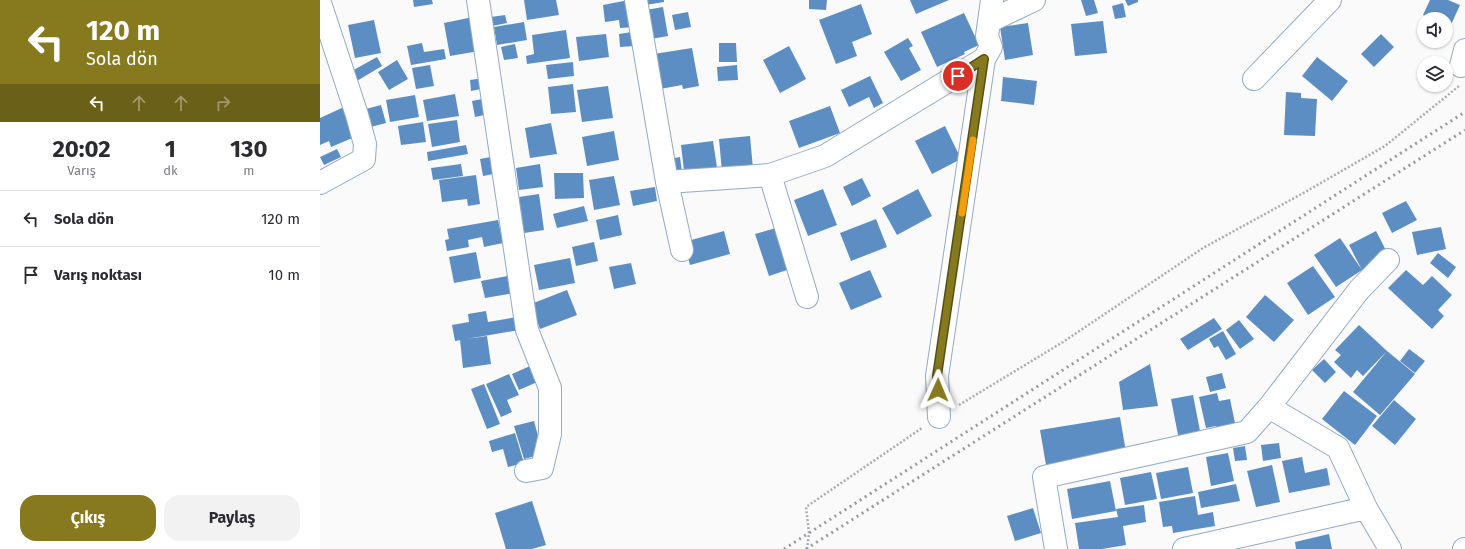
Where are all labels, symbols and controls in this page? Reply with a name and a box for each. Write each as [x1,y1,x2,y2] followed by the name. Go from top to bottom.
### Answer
[1417,12,1453,92] map controls
[1417,12,1453,48] button: sound
[86,14,160,47] text: 120 m
[20,16,72,68] icon: left
[86,48,158,70] text: Sola dön
[1417,56,1453,92] button: layers
[941,59,975,93] pin
[947,65,969,87] icon: arrive
[86,92,108,114] icon: left
[128,92,150,114] icon: ahead
[170,92,192,114] icon: ahead
[212,92,234,114] icon: right
[52,135,111,163] text: 20:02
[165,135,176,163] text: 1
[230,135,268,163] text: 130
[67,163,96,178] text: Varış
[163,163,178,178] text: dk
[243,163,254,178] text: m
[20,208,42,230] icon: left
[54,210,114,228] text: Sola dön
[261,210,300,228] text: 120 m
[20,264,42,286] icon: arrive
[54,266,142,284] text: Varış noktası
[268,266,300,284] text: 10 m
[917,369,959,411] position arrow
[20,495,156,541] button: Çıkış
[164,495,300,541] button: Paylaş

